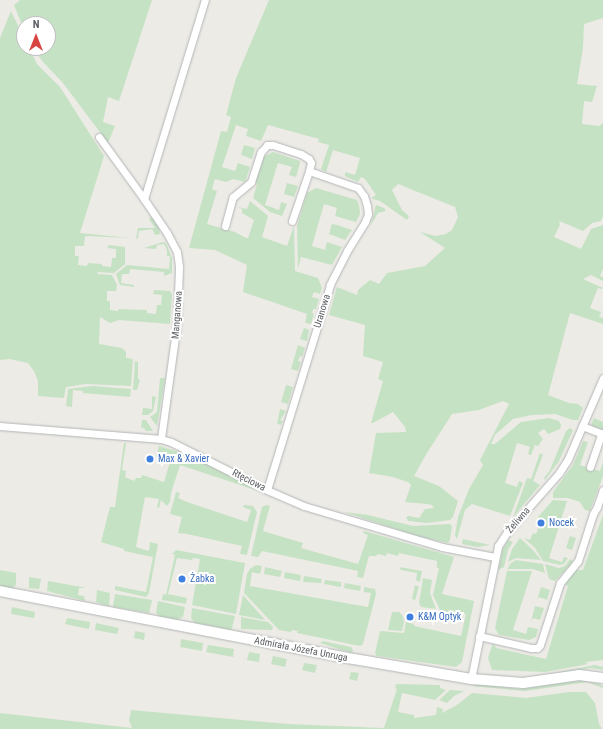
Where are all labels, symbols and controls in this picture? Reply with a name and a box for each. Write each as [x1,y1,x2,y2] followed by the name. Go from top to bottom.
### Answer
[16,16,56,56] north arrow
[33,18,39,31] text: N
[169,291,185,339] street label: Manganowa
[311,293,333,329] street label: Uranowa
[158,453,209,465] place label: Max & Xavier
[145,454,155,464] marker: Max & Xavier
[230,466,268,494] street label: Rtęciowa
[503,505,533,535] street label: Żeliwna
[549,517,574,529] place label: Nocek
[536,518,546,528] marker: Nocek
[190,573,214,585] place label: Żabka
[177,574,187,584] marker: Żabka
[418,611,461,623] place label: K&M Optyk
[405,612,415,622] marker: K&M Optyk
[253,634,349,664] street label: Admirała Józefa Unruga

